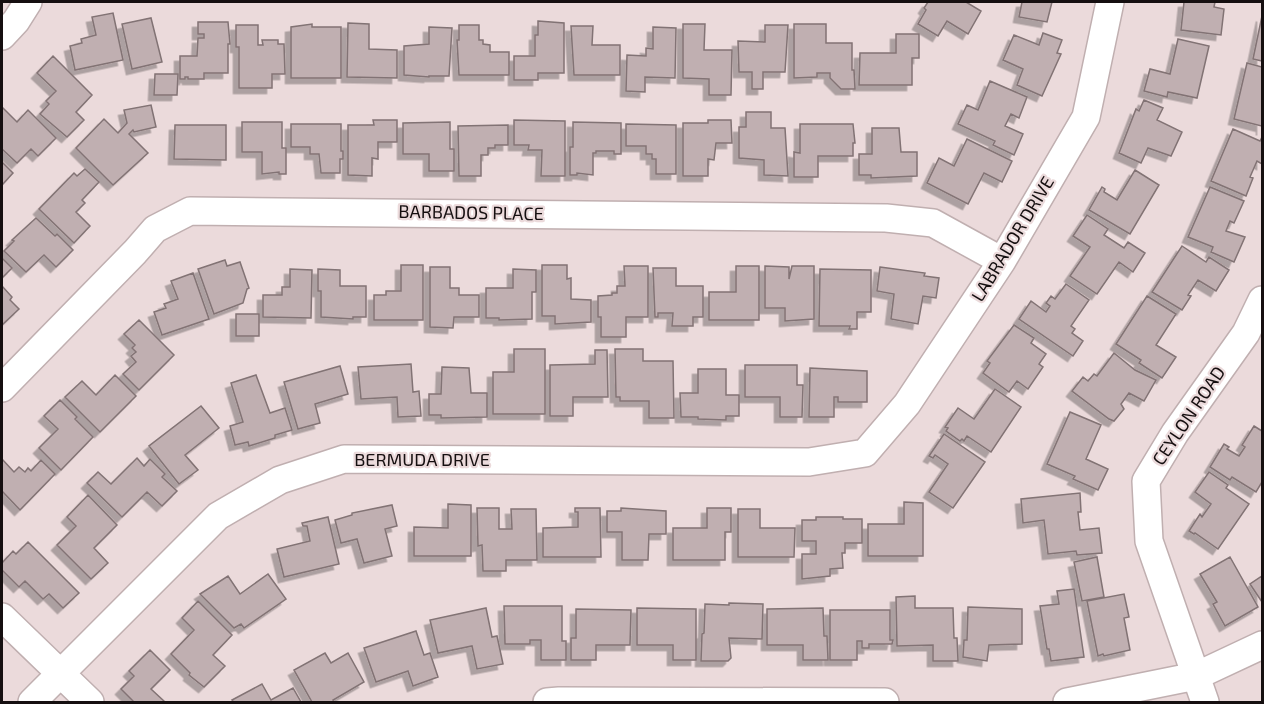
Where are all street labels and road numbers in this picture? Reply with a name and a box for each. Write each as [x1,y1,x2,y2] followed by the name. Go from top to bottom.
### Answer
[966,172,1058,305] street label: LABRADOR DRIVE
[398,200,544,224] street label: BARBADOS PLACE
[1147,362,1229,469] street label: CEYLON ROAD
[354,448,490,470] street label: BERMUDA DRIVE

